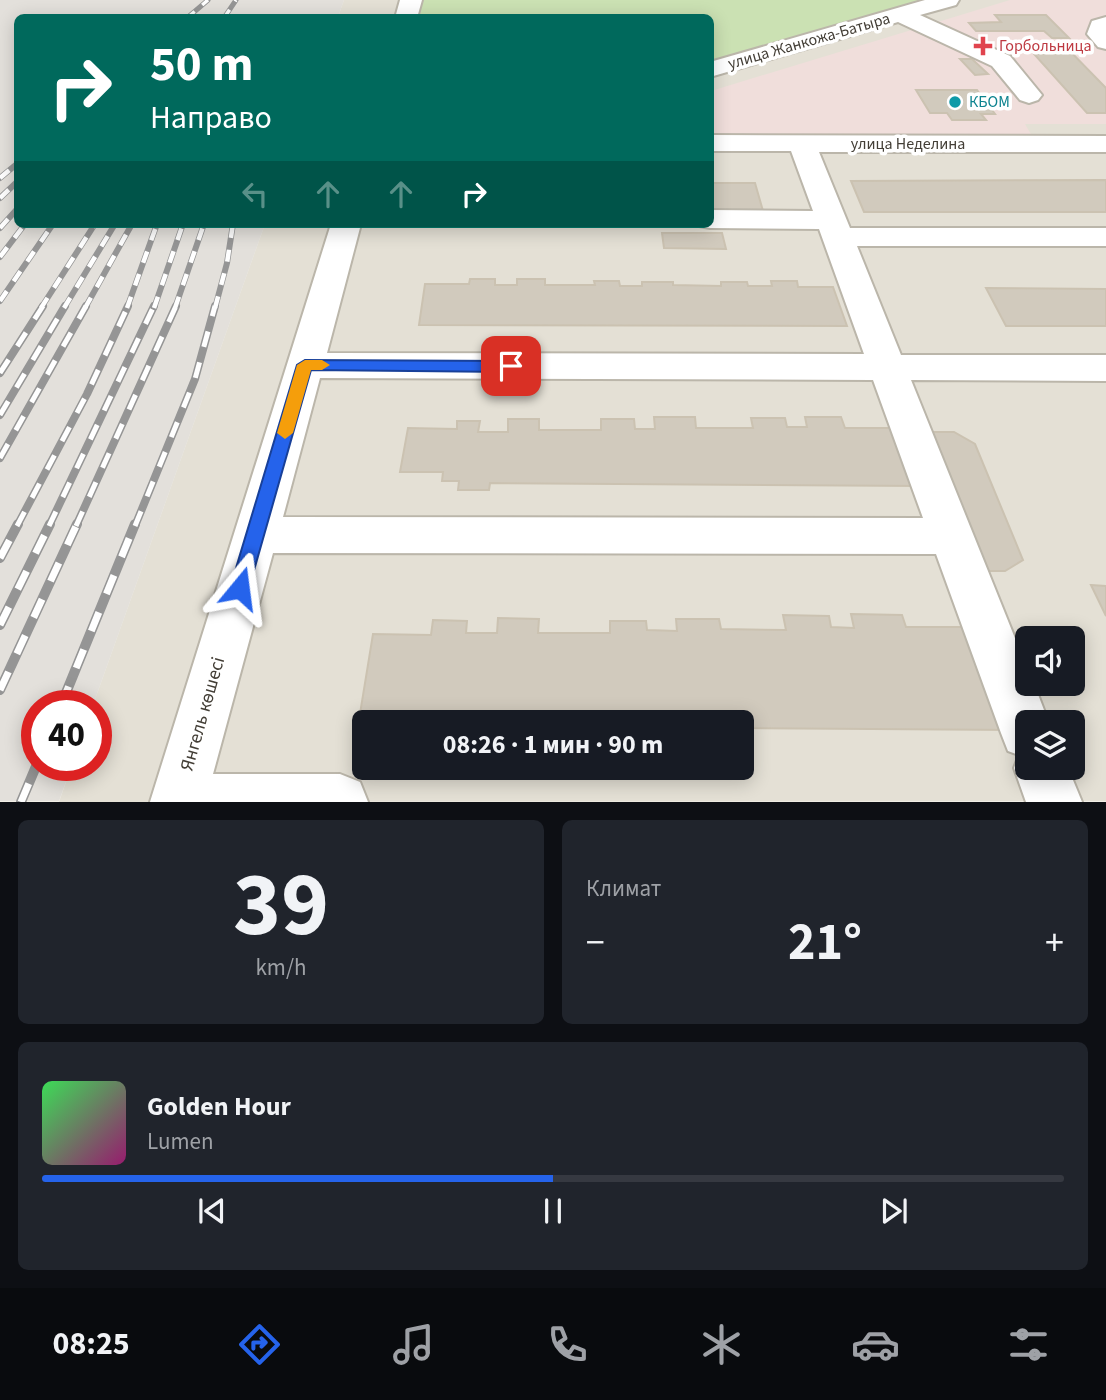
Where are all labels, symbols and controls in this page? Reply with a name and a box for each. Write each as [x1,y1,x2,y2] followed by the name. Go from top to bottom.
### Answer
[725,7,893,75] street label: улица Жанкожа-Батыра
[150,30,254,100] text: 50 m
[999,35,1092,57] place label: Горбольница
[973,36,993,56] marker: Горбольница
[35,42,126,133] icon: right
[969,91,1010,113] place label: КБОМ
[947,94,963,110] marker: КБОМ
[150,95,272,141] text: Направо
[851,133,965,155] street label: улица Неделина
[236,175,274,213] icon: left
[309,175,347,213] icon: ahead
[382,175,420,213] icon: ahead
[455,175,493,213] icon: right
[481,336,541,396] pin
[492,347,530,385] icon: arrive
[203,551,277,625] position arrow
[1015,626,1085,780] map controls
[1015,626,1085,696] button: sound
[174,654,232,774] street label: Янгель көшесі
[21,690,112,781] speed limit sign: 40
[1015,710,1085,780] button: layers
[443,726,663,763] text: 08:26 · 1 мин · 90 m
[233,841,329,970] text: 39
[586,872,661,905] text: Климат
[788,906,862,980] text: 21°
[586,916,605,970] text: −
[1045,916,1064,970] text: +
[255,951,307,984] text: km/h
[147,1088,291,1125] text: Golden Hour
[147,1125,214,1158] text: Lumen
[193,1192,231,1230] icon: previous
[534,1192,572,1230] icon: pause
[875,1192,913,1230] icon: next
[235,1320,284,1369] icon: directions
[389,1320,438,1369] icon: music
[543,1320,592,1369] icon: phone
[697,1320,746,1369] icon: climate
[851,1320,900,1369] icon: car
[1004,1320,1053,1369] icon: filters
[52,1321,130,1367] text: 08:25

